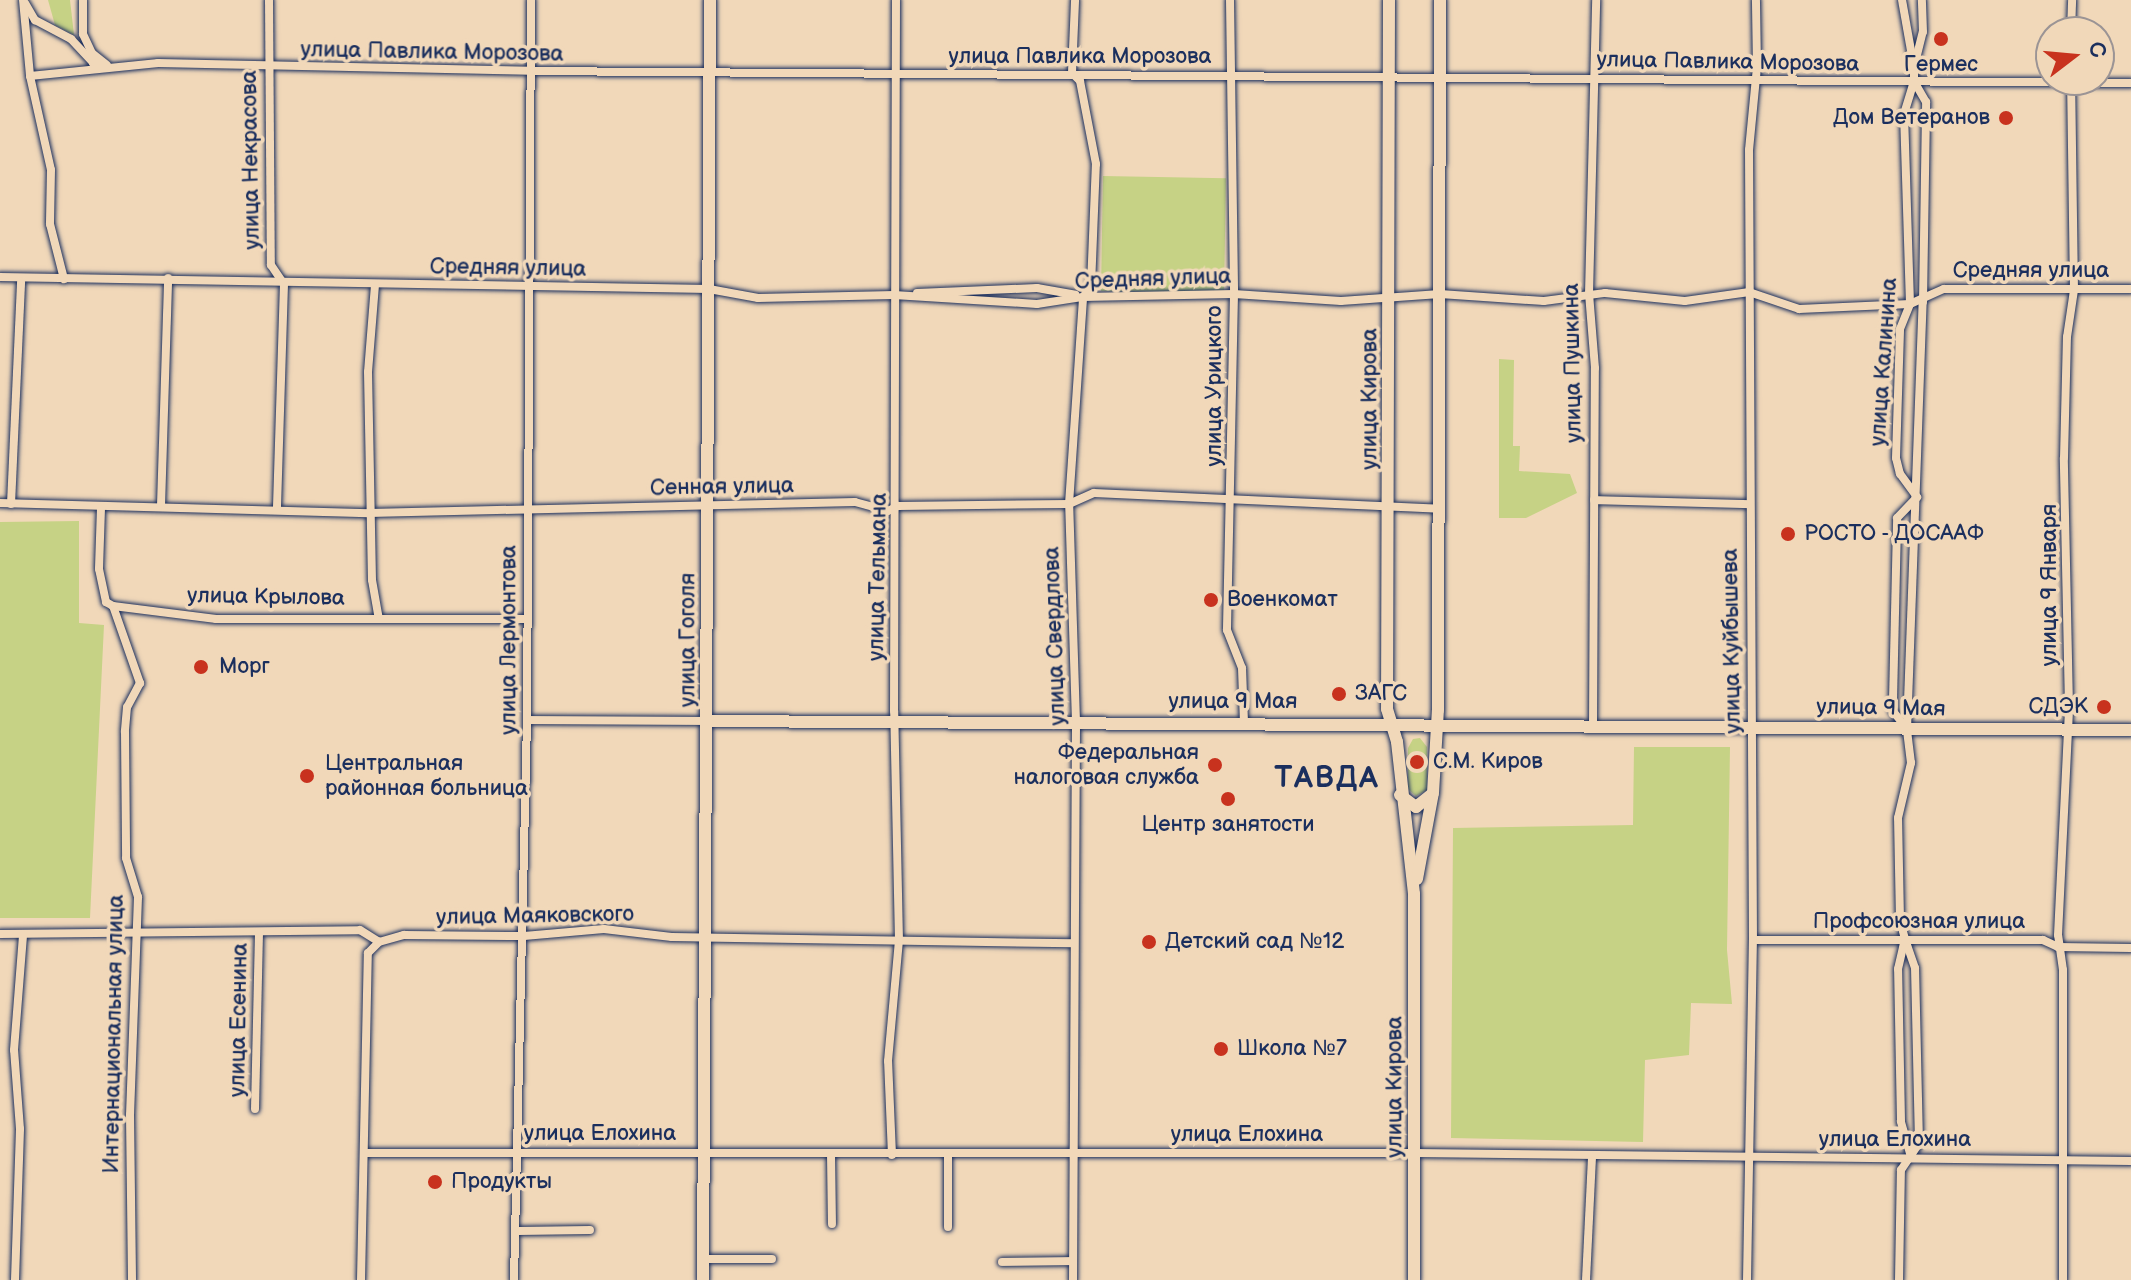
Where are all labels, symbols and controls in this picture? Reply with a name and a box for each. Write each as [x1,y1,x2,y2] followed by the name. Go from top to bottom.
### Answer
[2035,16,2115,96] north arrow
[1932,30,1950,48] marker: Гермес
[300,37,564,67] street label: улица Павлика Морозова
[2082,39,2112,61] text: С
[949,44,1211,70] street label: улица Павлика Морозова
[1596,47,1860,77] street label: улица Павлика Морозова
[1904,52,1978,78] place label: Гермес
[236,70,266,250] street label: улица Некрасова
[1833,105,1990,131] place label: Дом Ветеранов
[1997,109,2015,127] marker: Дом Ветеранов
[429,253,587,283] street label: Средняя улица
[1953,258,2109,284] street label: Средняя улица
[1074,263,1232,295] street label: Средняя улица
[1865,277,1903,447] street label: улица Калинина
[1558,283,1588,443] street label: улица Пушкина
[1202,305,1228,467] street label: улица Урицкого
[1357,328,1383,470] street label: улица Кирова
[650,473,794,501] street label: Сенная улица
[863,493,893,661] street label: улица Тельмана
[2037,504,2063,666] street label: улица 9 Января
[1804,521,1986,547] place label: РОСТО - ДОСААФ
[1779,525,1797,543] marker: РОСТО - ДОСААФ
[496,545,522,735] street label: улица Лермонтова
[1039,546,1071,726] street label: улица Свердлова
[1717,548,1747,734] street label: улица Куйбышева
[675,573,701,707] street label: улица Гоголя
[187,582,345,612] street label: улица Крылова
[1227,587,1338,613] place label: Военкомат
[1202,591,1220,609] marker: Военкомат
[219,654,270,680] place label: Морг
[190,656,212,678] marker: Морг
[1355,681,1407,707] place label: ЗАГС
[1330,685,1348,703] marker: ЗАГС
[1168,689,1298,715] street label: улица 9 Мая
[1816,694,1946,722] street label: улица 9 Мая
[2028,694,2088,720] place label: СДЭК
[2095,698,2113,716] marker: СДЭК
[1014,739,1199,790] place label: Федеральная налоговая служба
[1433,749,1543,775] place label: С.М. Киров
[325,750,528,802] place label: Центральная районная больница
[1408,753,1426,771] marker: С.М. Киров
[1206,756,1224,774] marker: Федеральная налоговая служба
[1274,760,1380,796] district label: ТАВДА
[296,765,318,787] marker: Центральная районная больница
[1219,790,1237,808] marker: Центр занятости
[1142,812,1314,838] place label: Центр занятости
[98,894,130,1174] street label: Интернациональная улица
[436,901,634,931] street label: улица Маяковского
[1813,909,2025,935] street label: Профсоюзная улица
[1165,929,1344,955] place label: Детский сад №12
[1140,933,1158,951] marker: Детский сад №12
[224,943,254,1097] street label: улица Есенина
[1382,1016,1408,1158] street label: улица Кирова
[1237,1036,1347,1062] place label: Школа №7
[1212,1040,1230,1058] marker: Школа №7
[524,1121,676,1147] street label: улица Елохина
[1171,1122,1323,1148] street label: улица Елохина
[1819,1127,1971,1153] street label: улица Елохина
[451,1169,552,1195] place label: Продукты
[426,1173,444,1191] marker: Продукты

